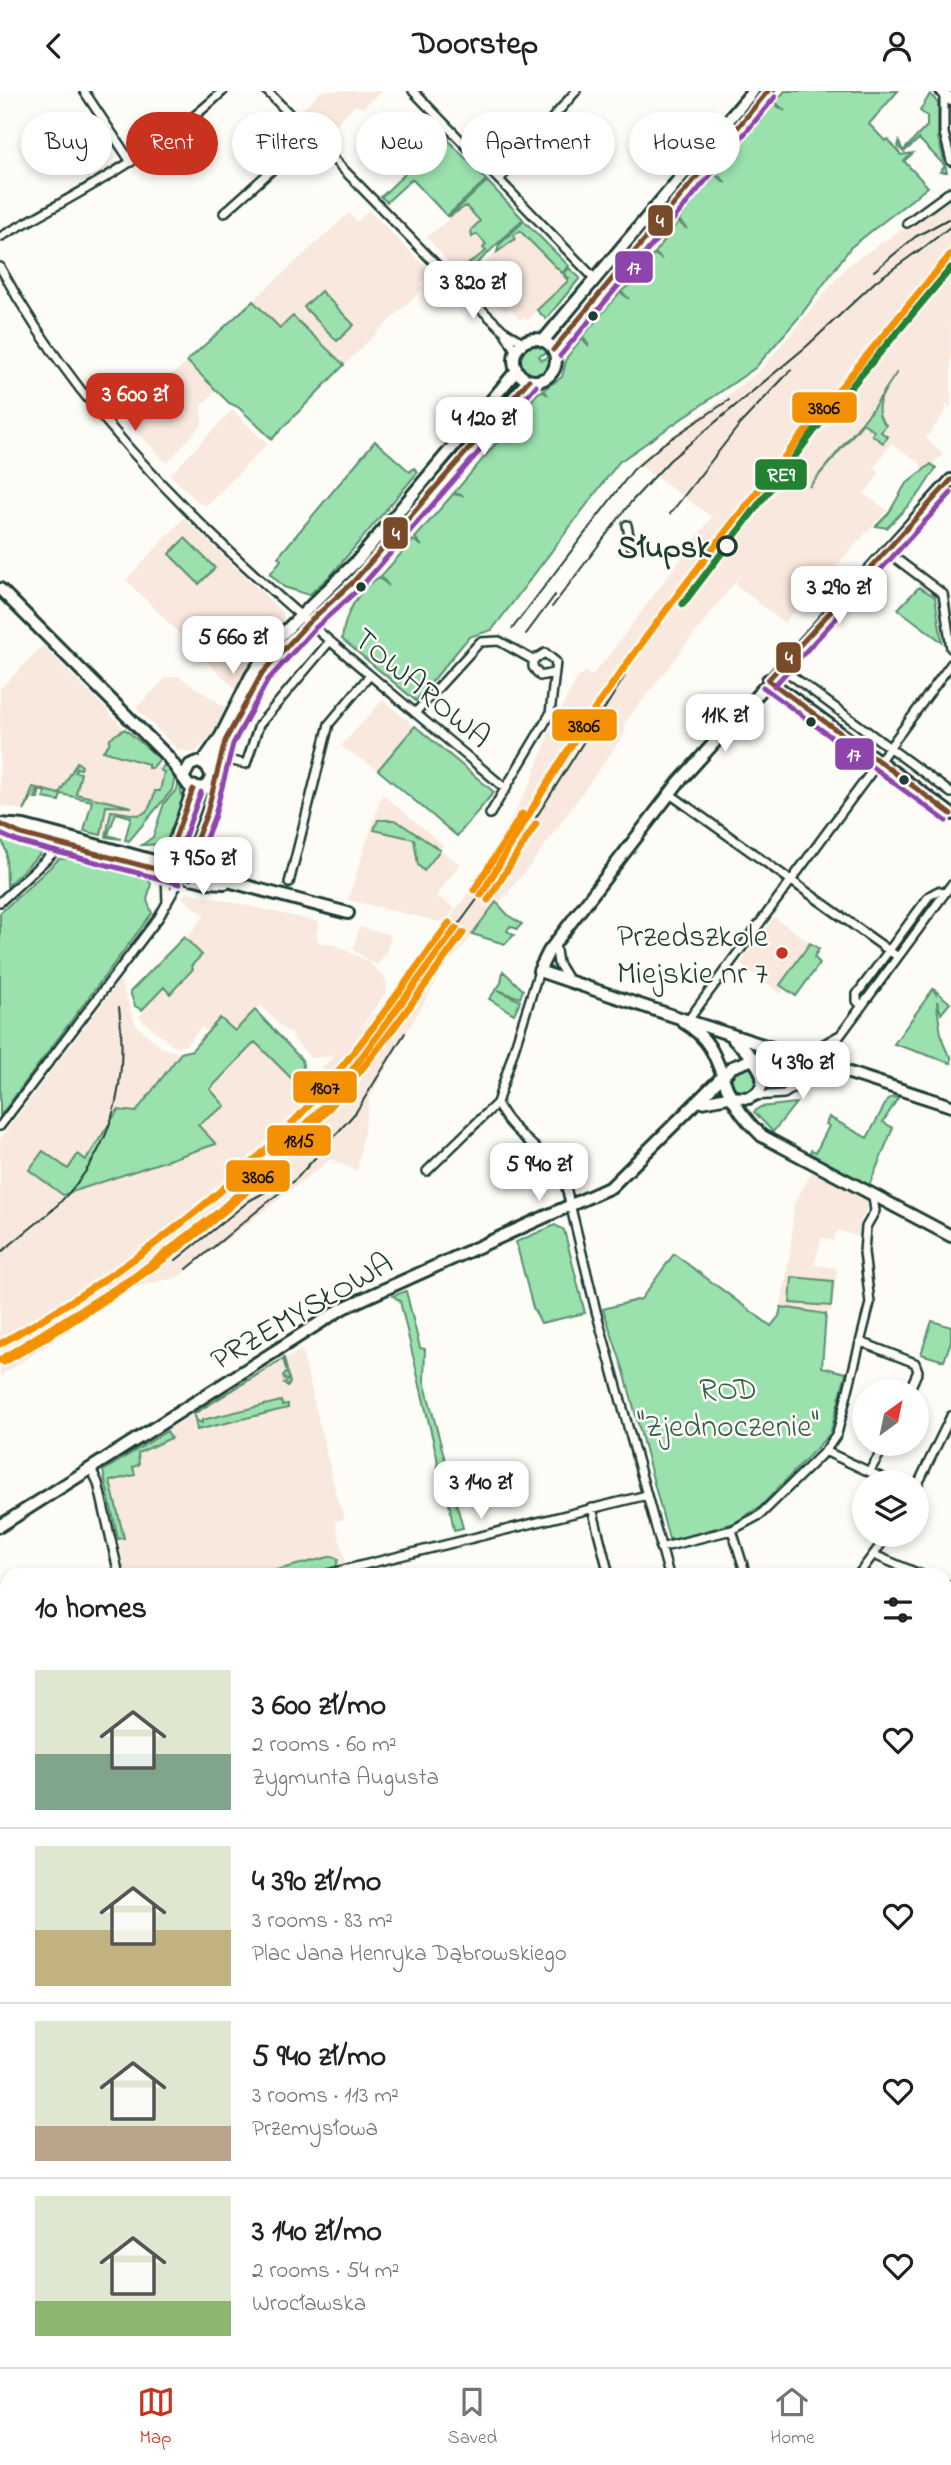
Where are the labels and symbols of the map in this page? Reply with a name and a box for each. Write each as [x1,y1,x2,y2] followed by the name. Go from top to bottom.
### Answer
[647,204,674,237] line badge: 4
[656,209,664,236] text: 4
[614,250,654,284] line badge: 17
[627,256,641,283] text: 17
[401,261,545,321] pin: 3 820 zł
[586,309,600,323] unlabelled marker
[63,373,207,433] pin: 3 600 zł
[791,391,858,424] line badge: 3806
[807,396,840,423] text: 3806
[412,397,556,457] pin: 4 120 zł
[754,458,808,491] line badge: RE9
[767,463,795,490] text: RE9
[382,516,409,550] line badge: 4
[392,522,400,549] text: 4
[617,526,712,573] place label: Słupsk
[717,536,737,556] marker: Słupsk
[767,567,911,626] pin: 3 290 zł
[354,580,368,594] unlabelled marker
[161,617,305,676] pin: 5 660 zł
[342,618,500,761] street label: TOWAROWA
[775,641,802,674] line badge: 4
[785,646,793,673] text: 4
[668,695,782,754] pin: 11K zł
[551,708,618,742] line badge: 3806
[567,714,600,741] text: 3806
[804,715,818,729] unlabelled marker
[834,737,875,771] line badge: 17
[847,743,861,770] text: 17
[897,773,911,787] unlabelled marker
[131,837,275,897] pin: 7 950 zł
[617,915,769,999] place label: Przedszkole Miejskie nr 7
[774,945,790,961] marker: Przedszkole Miejskie nr 7
[731,1041,875,1101] pin: 4 390 zł
[292,1070,358,1104] line badge: 1807
[310,1076,340,1103] text: 1807
[266,1124,332,1157] line badge: 1815
[284,1129,314,1156] text: 1815
[467,1143,611,1203] pin: 5 940 zł
[225,1159,291,1193] line badge: 3806
[241,1165,274,1192] text: 3806
[203,1242,403,1384] street label: PRZEMYSŁOWA
[637,1368,819,1452] park label: ROD "Zjednoczenie"
[852,1379,929,1456] north arrow
[409,1461,553,1521] pin: 3 140 zł

